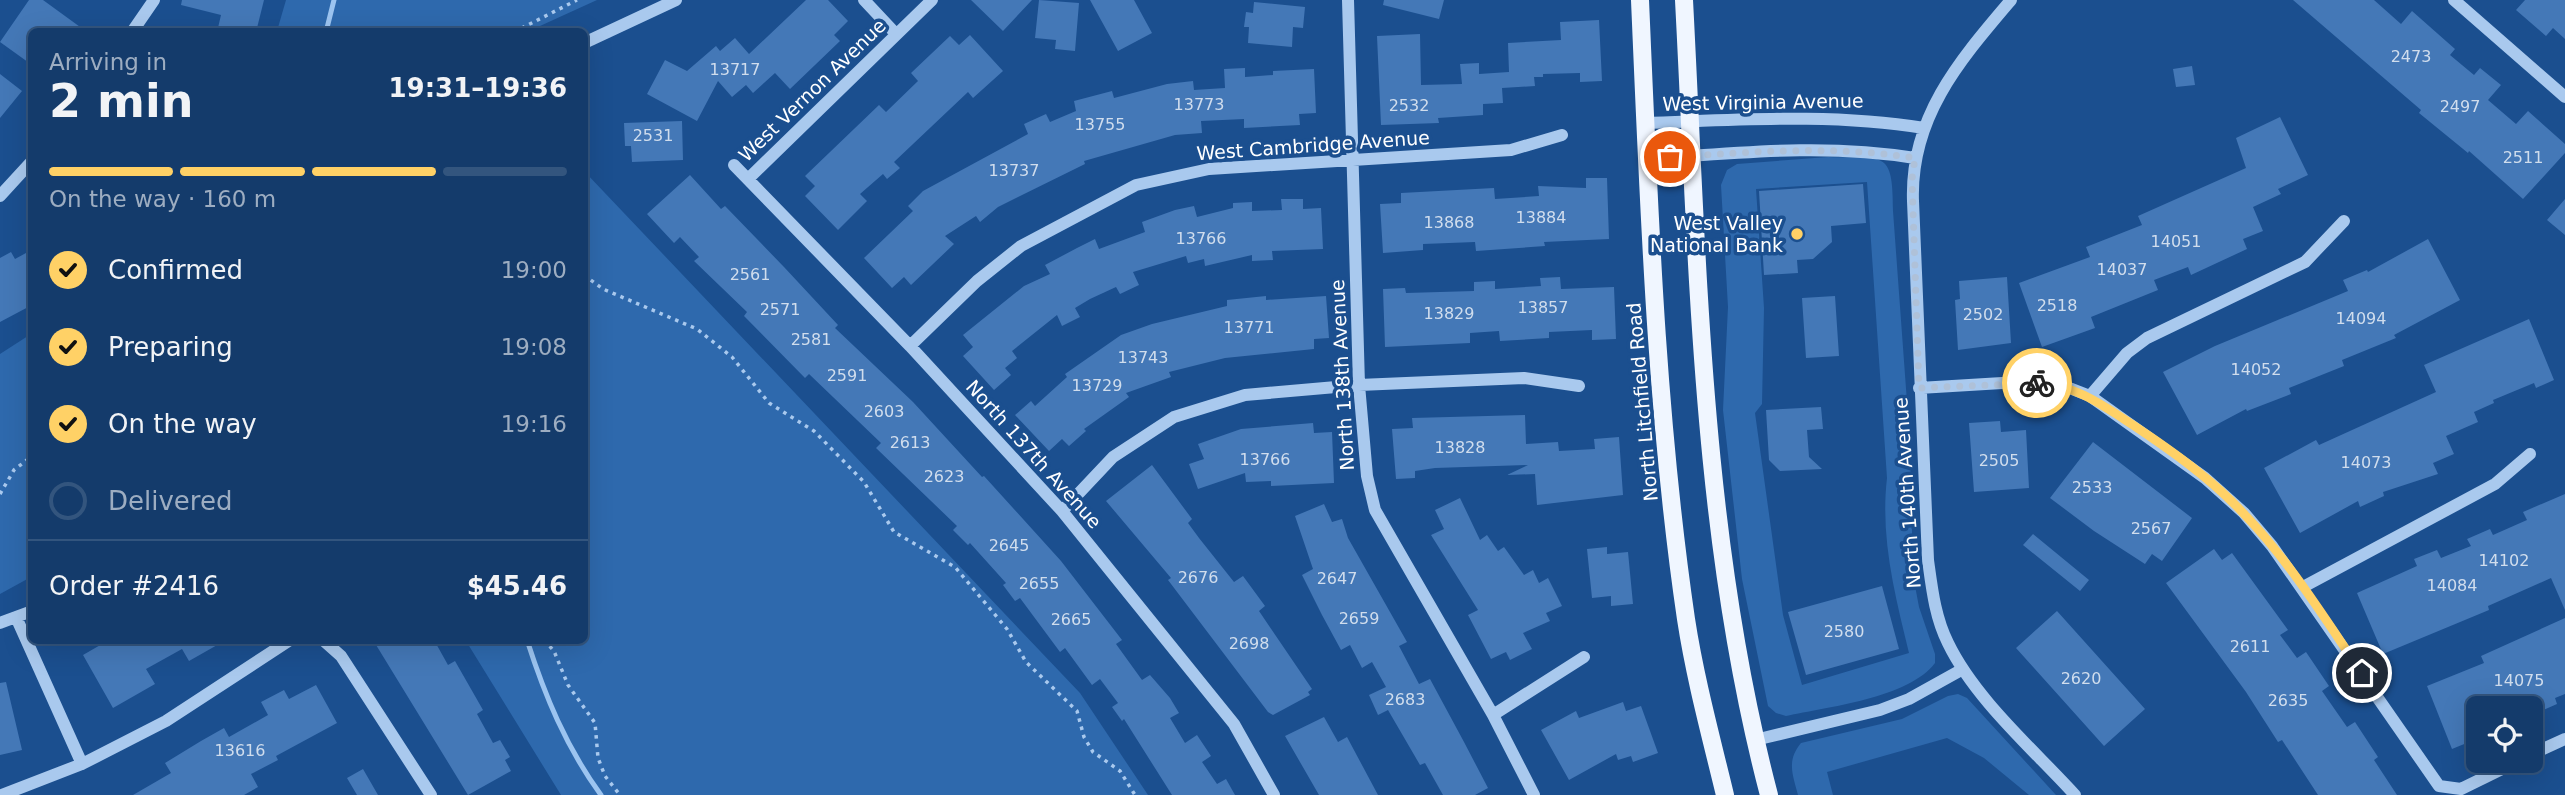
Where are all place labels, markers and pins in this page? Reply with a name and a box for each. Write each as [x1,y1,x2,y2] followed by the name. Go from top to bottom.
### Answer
[1640,127,1700,187] pin
[1650,212,1783,256] place label: West Valley National Bank
[1789,226,1805,242] marker: West Valley National Bank
[2332,643,2392,703] pin

